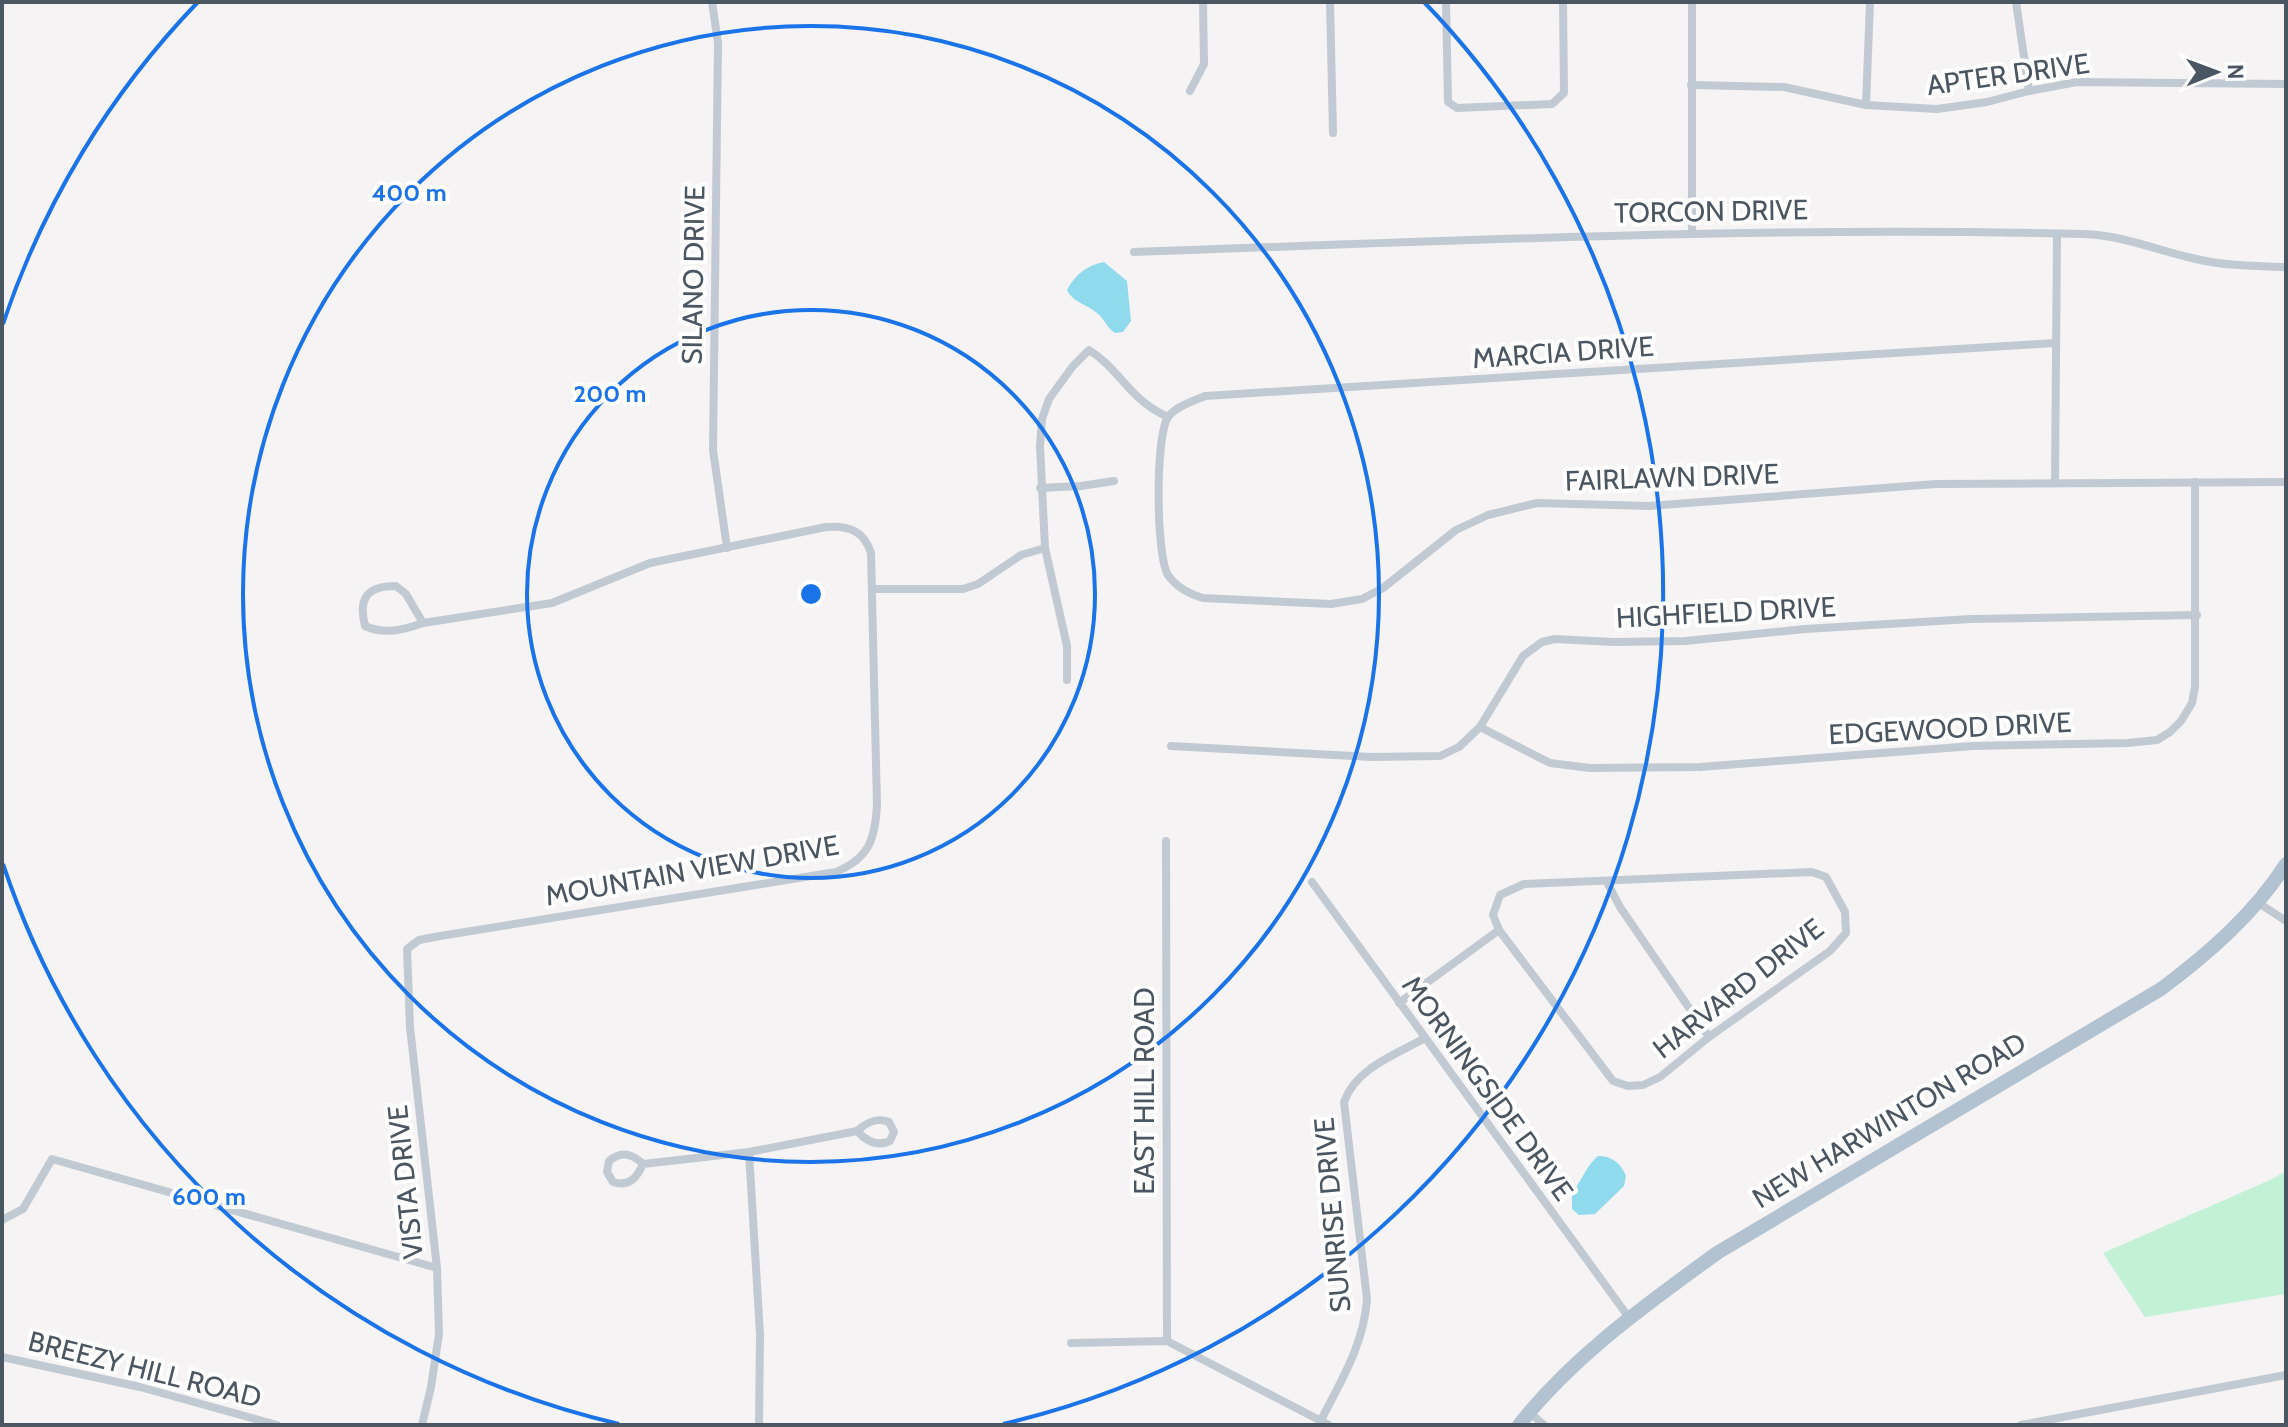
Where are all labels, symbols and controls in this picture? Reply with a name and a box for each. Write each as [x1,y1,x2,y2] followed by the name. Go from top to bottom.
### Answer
[2176,32,2256,112] north arrow
[1925,46,2091,102] street label: APTER DRIVE
[2222,64,2249,80] text: N
[371,178,447,207] text: 400 m
[674,185,712,365] street label: SILANO DRIVE
[1614,192,1808,230] street label: TORCON DRIVE
[1471,329,1655,375] street label: MARCIA DRIVE
[574,379,646,408] text: 200 m
[1564,456,1780,498] street label: FAIRLAWN DRIVE
[797,580,825,608] centre of rings
[1615,589,1837,635] street label: HIGHFIELD DRIVE
[1828,705,2072,751] street label: EDGEWOOD DRIVE
[543,827,841,913] street label: MOUNTAIN VIEW DRIVE
[1646,911,1830,1065] street label: HARVARD DRIVE
[1395,969,1581,1207] street label: MORNINGSIDE DRIVE
[1127,987,1161,1195] street label: EAST HILL ROAD
[1746,1025,2032,1215] street label: NEW HARWINTON ROAD
[380,1103,430,1261] street label: VISTA DRIVE
[1307,1116,1357,1314] street label: SUNRISE DRIVE
[172,1182,246,1211] text: 600 m
[25,1324,265,1414] street label: BREEZY HILL ROAD

